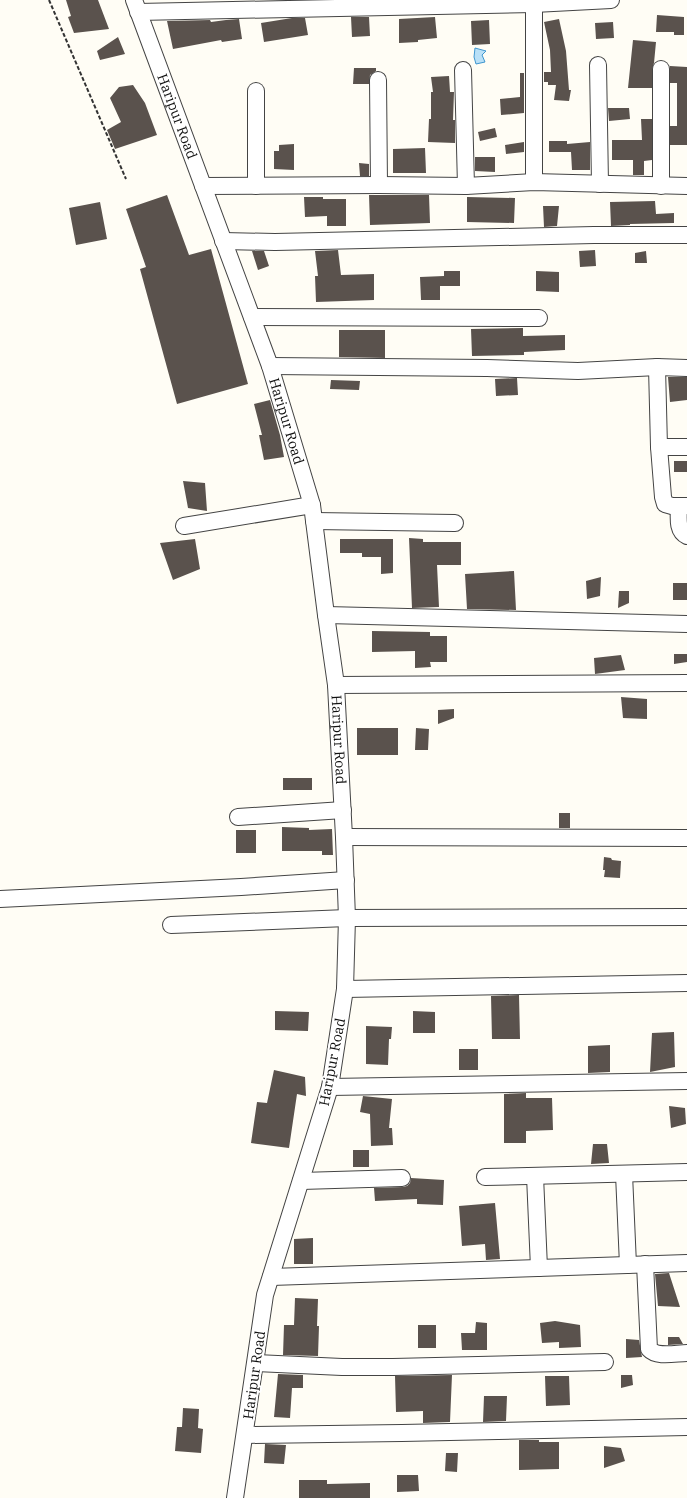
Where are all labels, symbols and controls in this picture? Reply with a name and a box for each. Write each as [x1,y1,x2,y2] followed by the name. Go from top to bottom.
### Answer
[153,71,201,162] street label: Haripur Road
[265,376,308,467] street label: Haripur Road
[328,695,350,785] street label: Haripur Road
[315,1016,349,1108] street label: Haripur Road
[239,1329,269,1421] street label: Haripur Road

